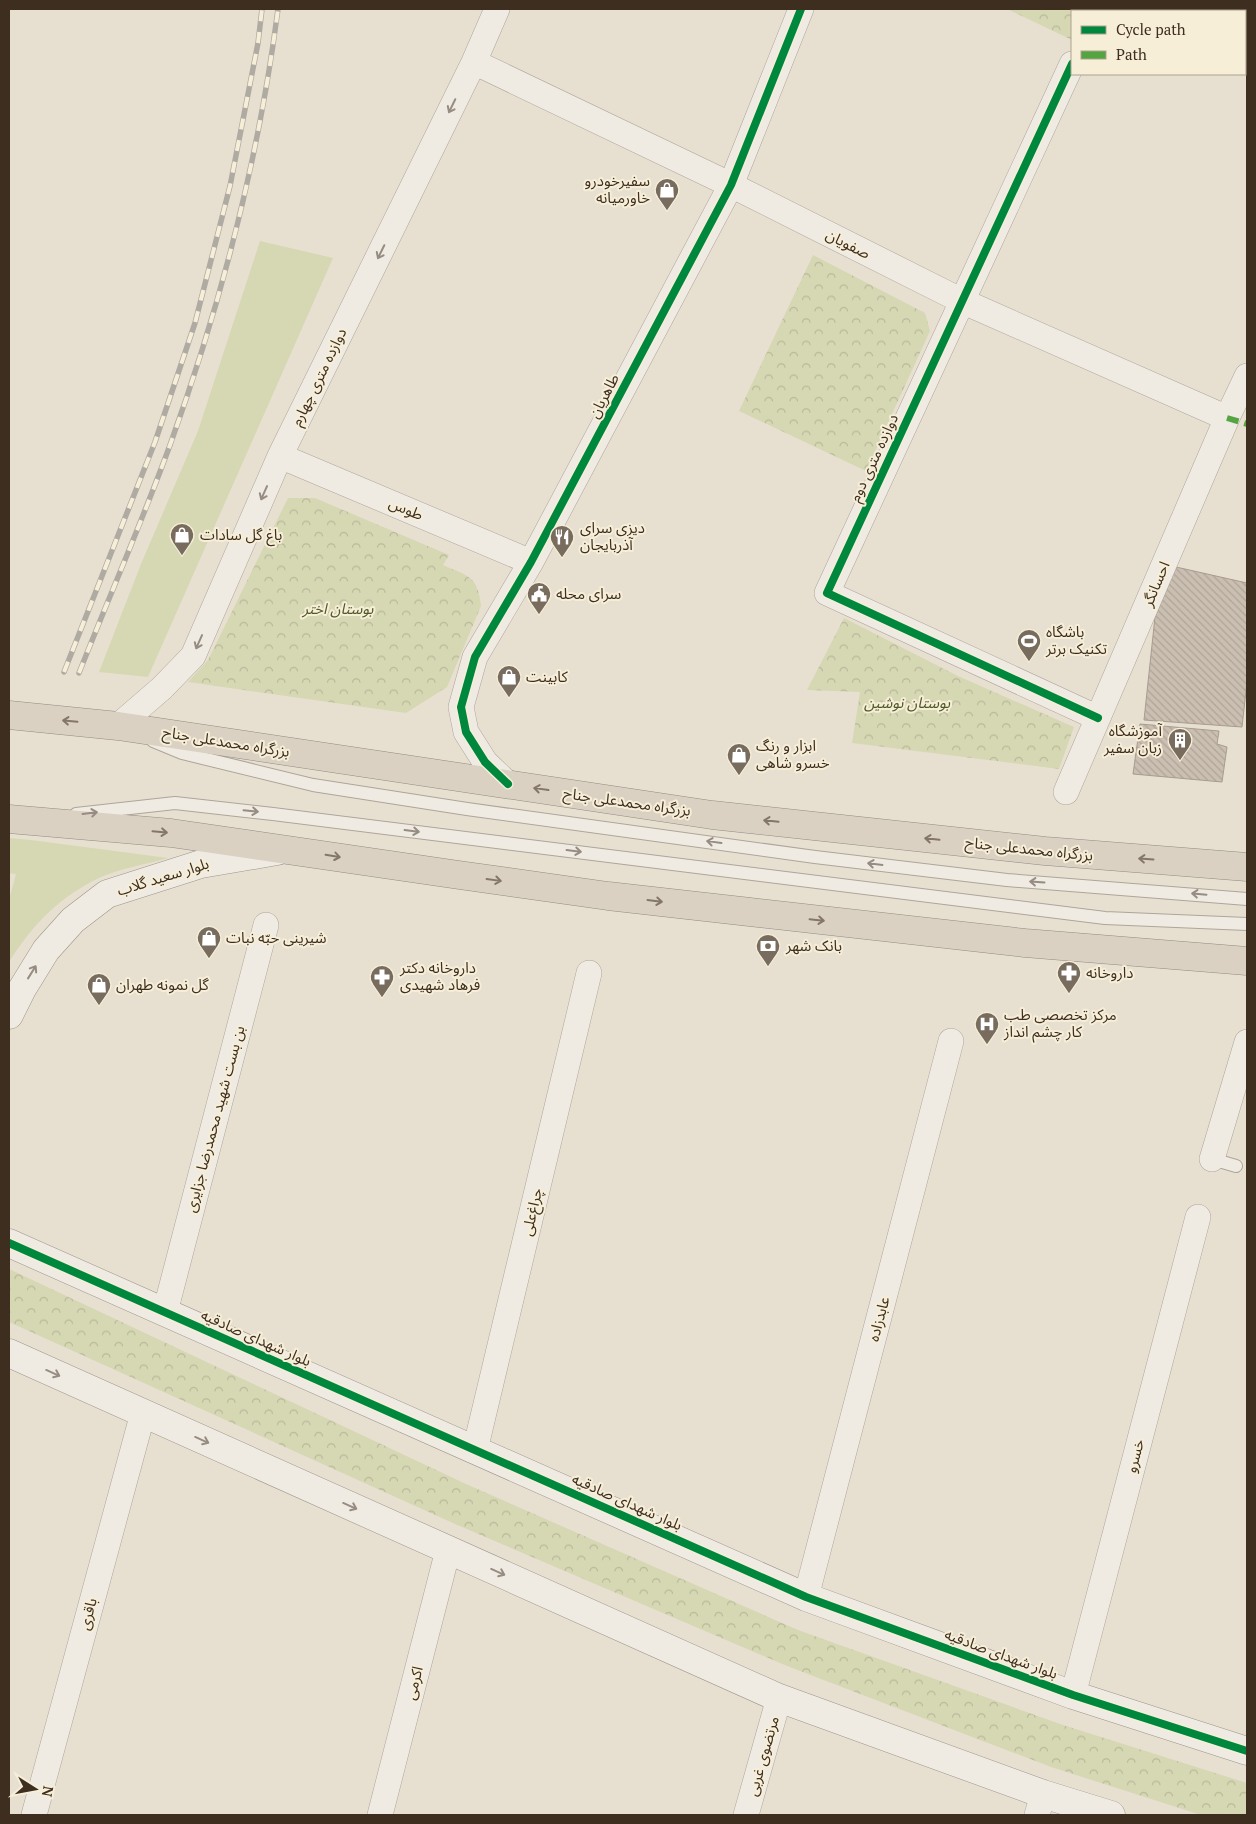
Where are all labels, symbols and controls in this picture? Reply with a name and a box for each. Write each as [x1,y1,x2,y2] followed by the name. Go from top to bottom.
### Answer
[1071,10,1246,75] legend
[1116,19,1186,39] text: Cycle path
[1116,44,1147,64] text: Path
[447,98,457,113] one-way arrow
[585,170,650,207] place label: سفیرخودرو خاورمیانه
[654,177,680,211] shop icon: سفیرخودرو خاورمیانه
[823,223,874,263] street label: صفویان
[376,244,385,259] one-way arrow
[286,324,352,430] street label: دوازده متری چهارم
[583,370,623,421] street label: طاهریان
[844,410,904,506] street label: دوازده متری دوم
[259,485,269,500] one-way arrow
[386,492,427,524] street label: طوس
[580,517,645,554] place label: دیزی سرای آذربایجان
[169,522,195,556] shop icon: باغ گل سادات
[200,524,282,547] place label: باغ گل سادات
[549,524,575,558] restaurant icon: دیزی سرای آذربایجان
[1136,558,1173,610] street label: احسانگر
[526,581,552,615] public building icon: سرای محله
[556,583,621,603] place label: سرای محله
[302,598,374,618] park label: بوستان اختر
[1045,621,1107,658] place label: باشگاه تکنیک برتر
[1016,628,1042,662] sports icon: باشگاه تکنیک برتر
[194,634,204,649] one-way arrow
[496,664,522,698] shop icon: کابینت
[526,666,569,686] place label: کابینت
[864,692,951,712] park label: بوستان نوشین
[62,716,78,726] one-way arrow
[1103,720,1163,757] place label: آموزشگاه زبان سفیر
[161,721,291,764] street label: بزرگراه محمدعلی جناح
[1167,727,1193,761] building icon: آموزشگاه زبان سفیر
[756,735,830,772] place label: ابزار و رنگ خسرو شاهی
[726,742,752,776] shop icon: ابزار و رنگ خسرو شاهی
[562,782,692,823] street label: بزرگراه محمدعلی جناح
[533,784,549,794] one-way arrow
[243,806,259,816] one-way arrow
[81,808,97,818] one-way arrow
[763,816,779,826] one-way arrow
[404,826,420,836] one-way arrow
[151,827,167,836] one-way arrow
[964,831,1094,868] street label: بزرگراه محمدعلی جناح
[925,834,941,844] one-way arrow
[706,837,722,847] one-way arrow
[565,846,581,856] one-way arrow
[325,852,341,862] one-way arrow
[114,853,211,900] street label: بلوار سعید گلاب
[1139,855,1155,864] one-way arrow
[867,859,883,869] one-way arrow
[486,875,502,885] one-way arrow
[1029,878,1045,887] one-way arrow
[1191,889,1207,899] one-way arrow
[647,896,663,906] one-way arrow
[808,915,824,925] one-way arrow
[196,925,222,959] shop icon: شیرینی حبّه نبات
[226,927,327,947] place label: شیرینی حبّه نبات
[755,933,781,967] bank icon: بانک شهر
[785,935,842,955] place label: بانک شهر
[399,957,480,994] place label: داروخانه دکتر فرهاد شهیدی
[1056,960,1082,994] pharmacy icon: داروخانه
[1086,962,1133,982] place label: داروخانه
[369,964,395,998] pharmacy icon: داروخانه دکتر فرهاد شهیدی
[27,966,37,980] one-way arrow
[86,972,112,1006] shop icon: گل نمونه طهران
[116,974,210,994] place label: گل نمونه طهران
[1003,1004,1117,1043] place label: مرکز تخصصی طب کار چشم انداز
[974,1011,1000,1045] hospital icon: مرکز تخصصی طب کار چشم انداز
[179,1023,249,1214] street label: بن بست شهید محمدرضا جزایری
[516,1186,549,1238] street label: چراغ‌علی
[862,1294,894,1343] street label: عابدزاده
[198,1304,315,1370] street label: بلوار شهدای صادقیه
[45,1369,60,1379] one-way arrow
[194,1435,209,1445] one-way arrow
[1120,1436,1148,1475] street label: خسرو
[569,1468,686,1534] street label: بلوار شهدای صادقیه
[342,1502,357,1511] one-way arrow
[490,1568,505,1578] one-way arrow
[73,1595,101,1632] street label: باقری
[942,1623,1061,1683] street label: بلوار شهدای صادقیه
[399,1664,427,1702] street label: اکرمی
[741,1713,783,1798] street label: مرتضوی غربی
[10,1764,60,1814] north arrow
[38,1785,59,1799] text: N

